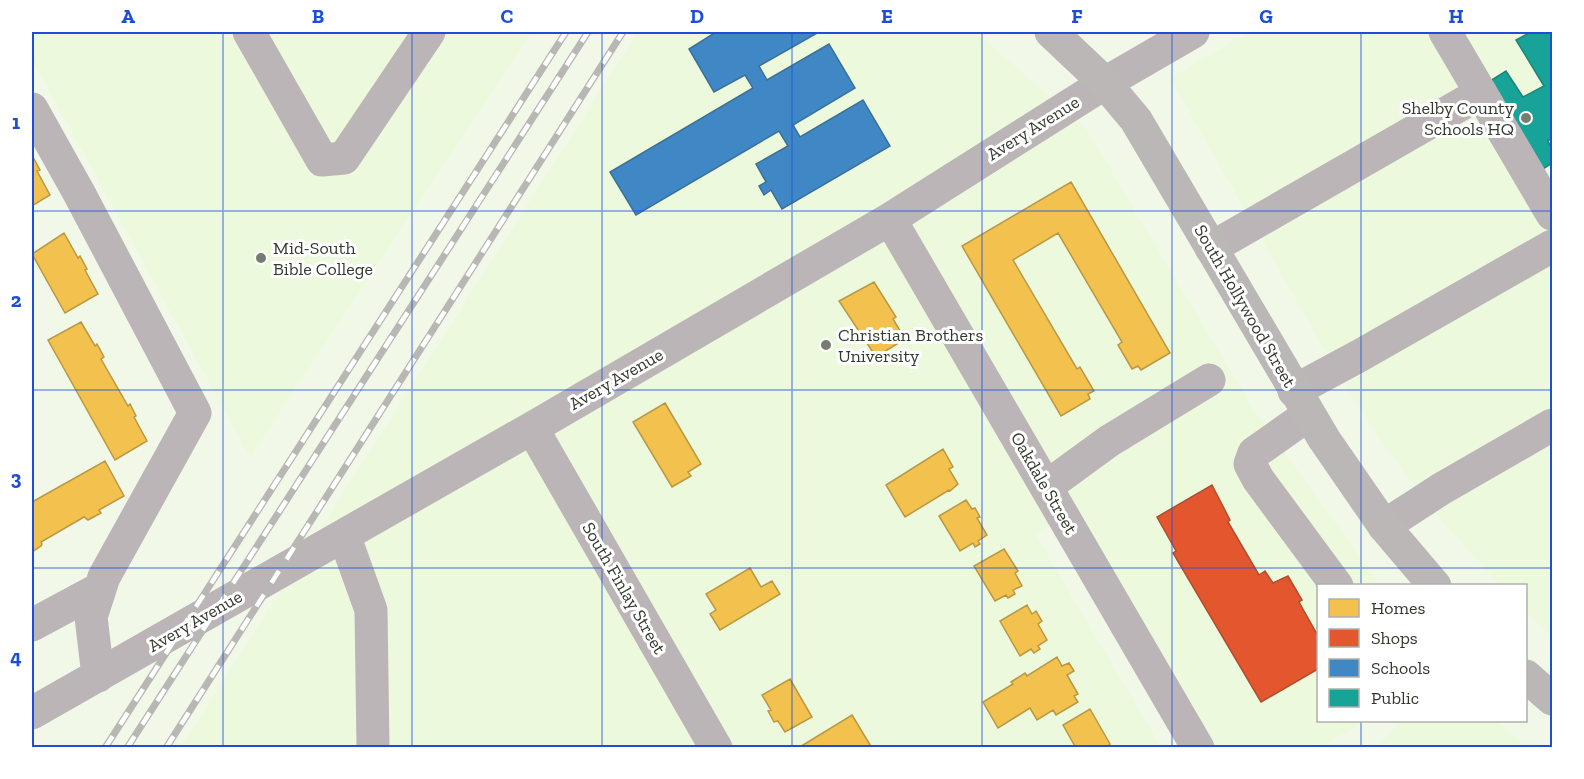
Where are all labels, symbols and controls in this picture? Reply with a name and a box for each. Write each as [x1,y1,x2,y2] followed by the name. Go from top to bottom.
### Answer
[121,4,135,28] text: A
[312,4,324,28] text: B
[501,4,514,28] text: C
[690,4,704,28] text: D
[881,4,893,28] text: E
[1071,4,1083,28] text: F
[1259,4,1273,28] text: G
[1448,4,1464,28] text: H
[983,91,1083,165] street label: Avery Avenue
[1402,97,1515,140] place label: Shelby County Schools HQ
[12,110,20,134] text: 1
[1519,111,1533,125] marker: Shelby County Schools HQ
[1189,221,1301,391] street label: South Hollywood Street
[273,237,373,280] place label: Mid-South Bible College
[254,251,268,265] marker: Mid-South Bible College
[11,288,22,312] text: 2
[838,324,983,367] place label: Christian Brothers University
[819,338,833,352] marker: Christian Brothers University
[565,343,667,415] street label: Avery Avenue
[1006,428,1082,538] street label: Oakdale Street
[11,466,22,490] text: 3
[577,518,671,658] street label: South Finlay Street
[1317,584,1527,722] legend
[144,585,246,657] street label: Avery Avenue
[1371,597,1425,619] text: Homes
[1371,627,1418,649] text: Shops
[10,645,22,669] text: 4
[1371,657,1430,679] text: Schools
[1371,687,1419,709] text: Public

